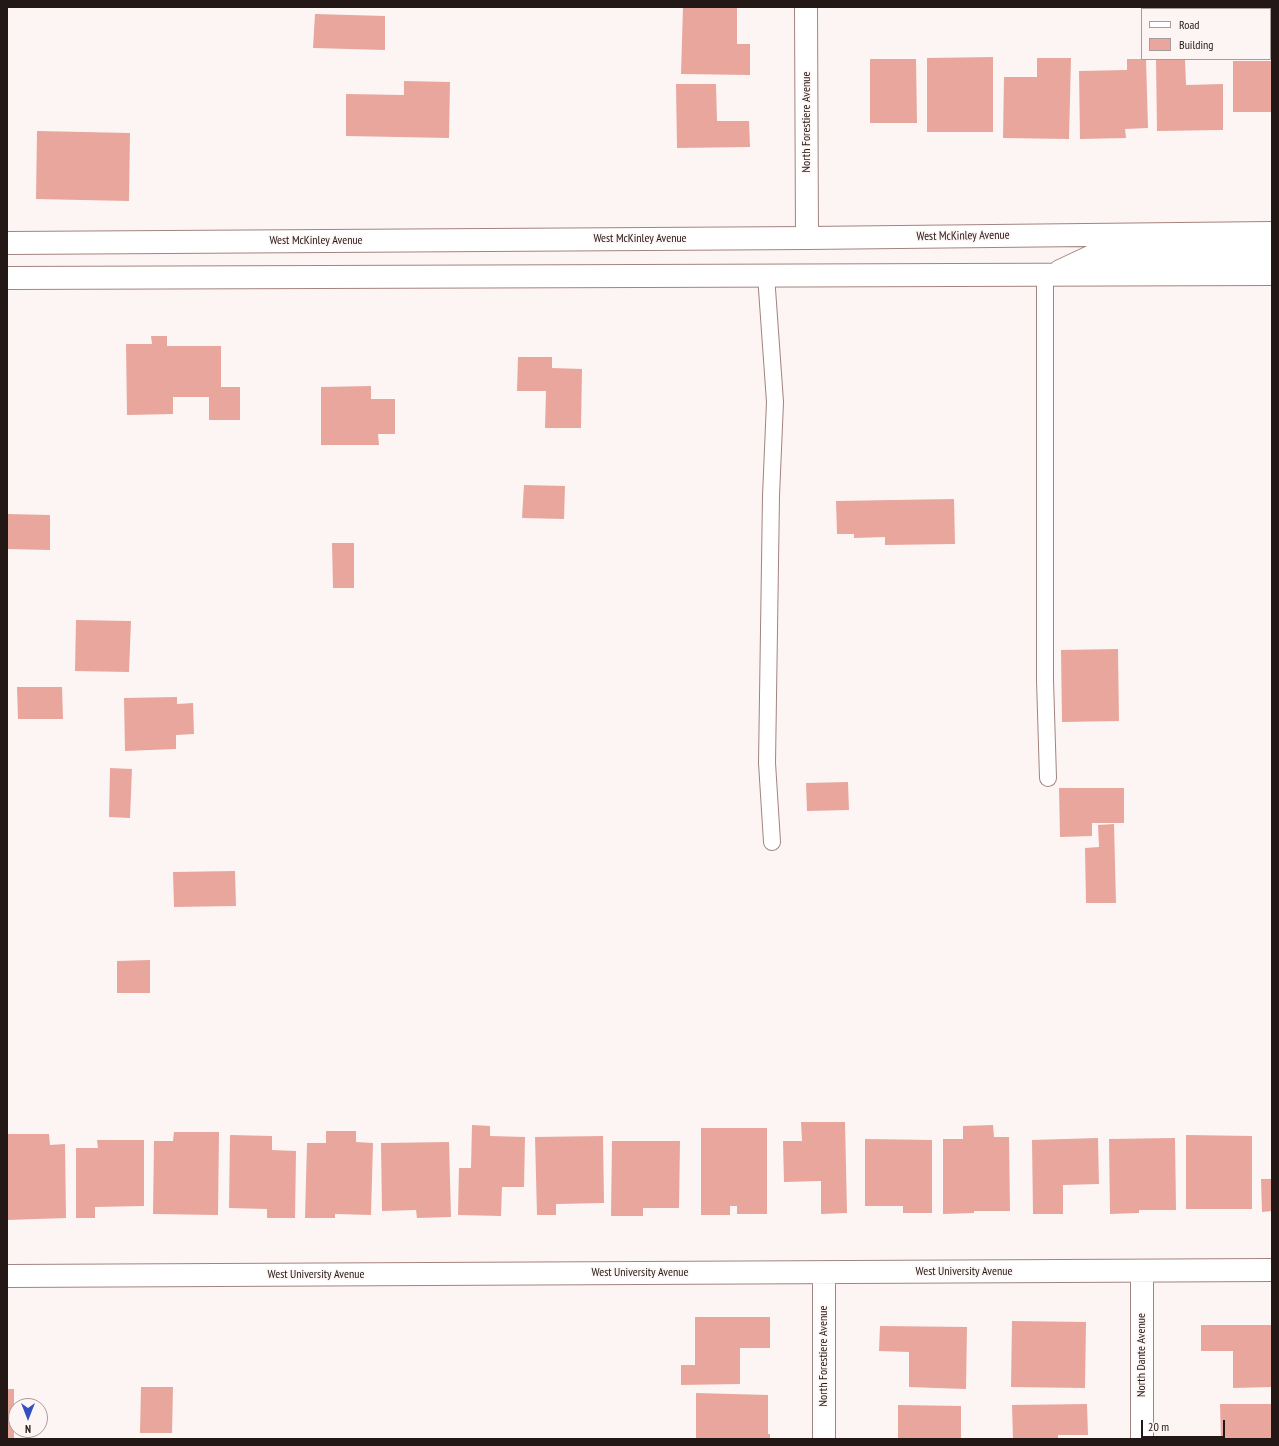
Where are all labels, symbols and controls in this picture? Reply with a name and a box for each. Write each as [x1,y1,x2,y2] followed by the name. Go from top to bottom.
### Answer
[1141,8,1271,60] legend
[1179,17,1199,32] text: Road
[1179,37,1214,52] text: Building
[800,72,814,172] street label: North Forestiere Avenue
[916,228,1010,244] street label: West McKinley Avenue
[593,232,687,246] street label: West McKinley Avenue
[269,234,363,248] street label: West McKinley Avenue
[916,1265,1012,1279] street label: West University Avenue
[592,1266,688,1280] street label: West University Avenue
[268,1268,364,1282] street label: West University Avenue
[817,1306,831,1406] street label: North Forestiere Avenue
[1135,1313,1149,1397] street label: North Dante Avenue
[8,1398,48,1438] north arrow
[1143,1412,1227,1438] scale bar
[1148,1419,1169,1434] text: 20 m
[25,1422,31,1436] text: N

